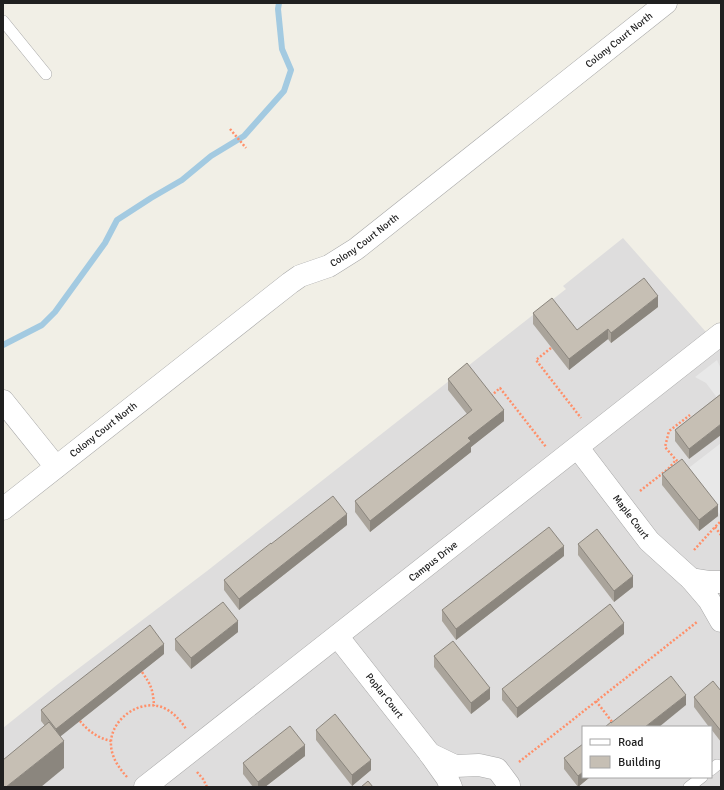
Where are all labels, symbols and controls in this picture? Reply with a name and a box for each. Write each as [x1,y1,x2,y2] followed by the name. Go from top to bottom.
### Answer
[583,10,655,71] street label: Colony Court North
[328,211,401,270] street label: Colony Court North
[67,400,140,460] street label: Colony Court North
[610,493,652,542] street label: Maple Court
[407,539,460,584] street label: Campus Drive
[363,671,406,721] street label: Poplar Court
[582,726,712,778] legend
[618,735,644,750] text: Road
[618,755,661,770] text: Building

